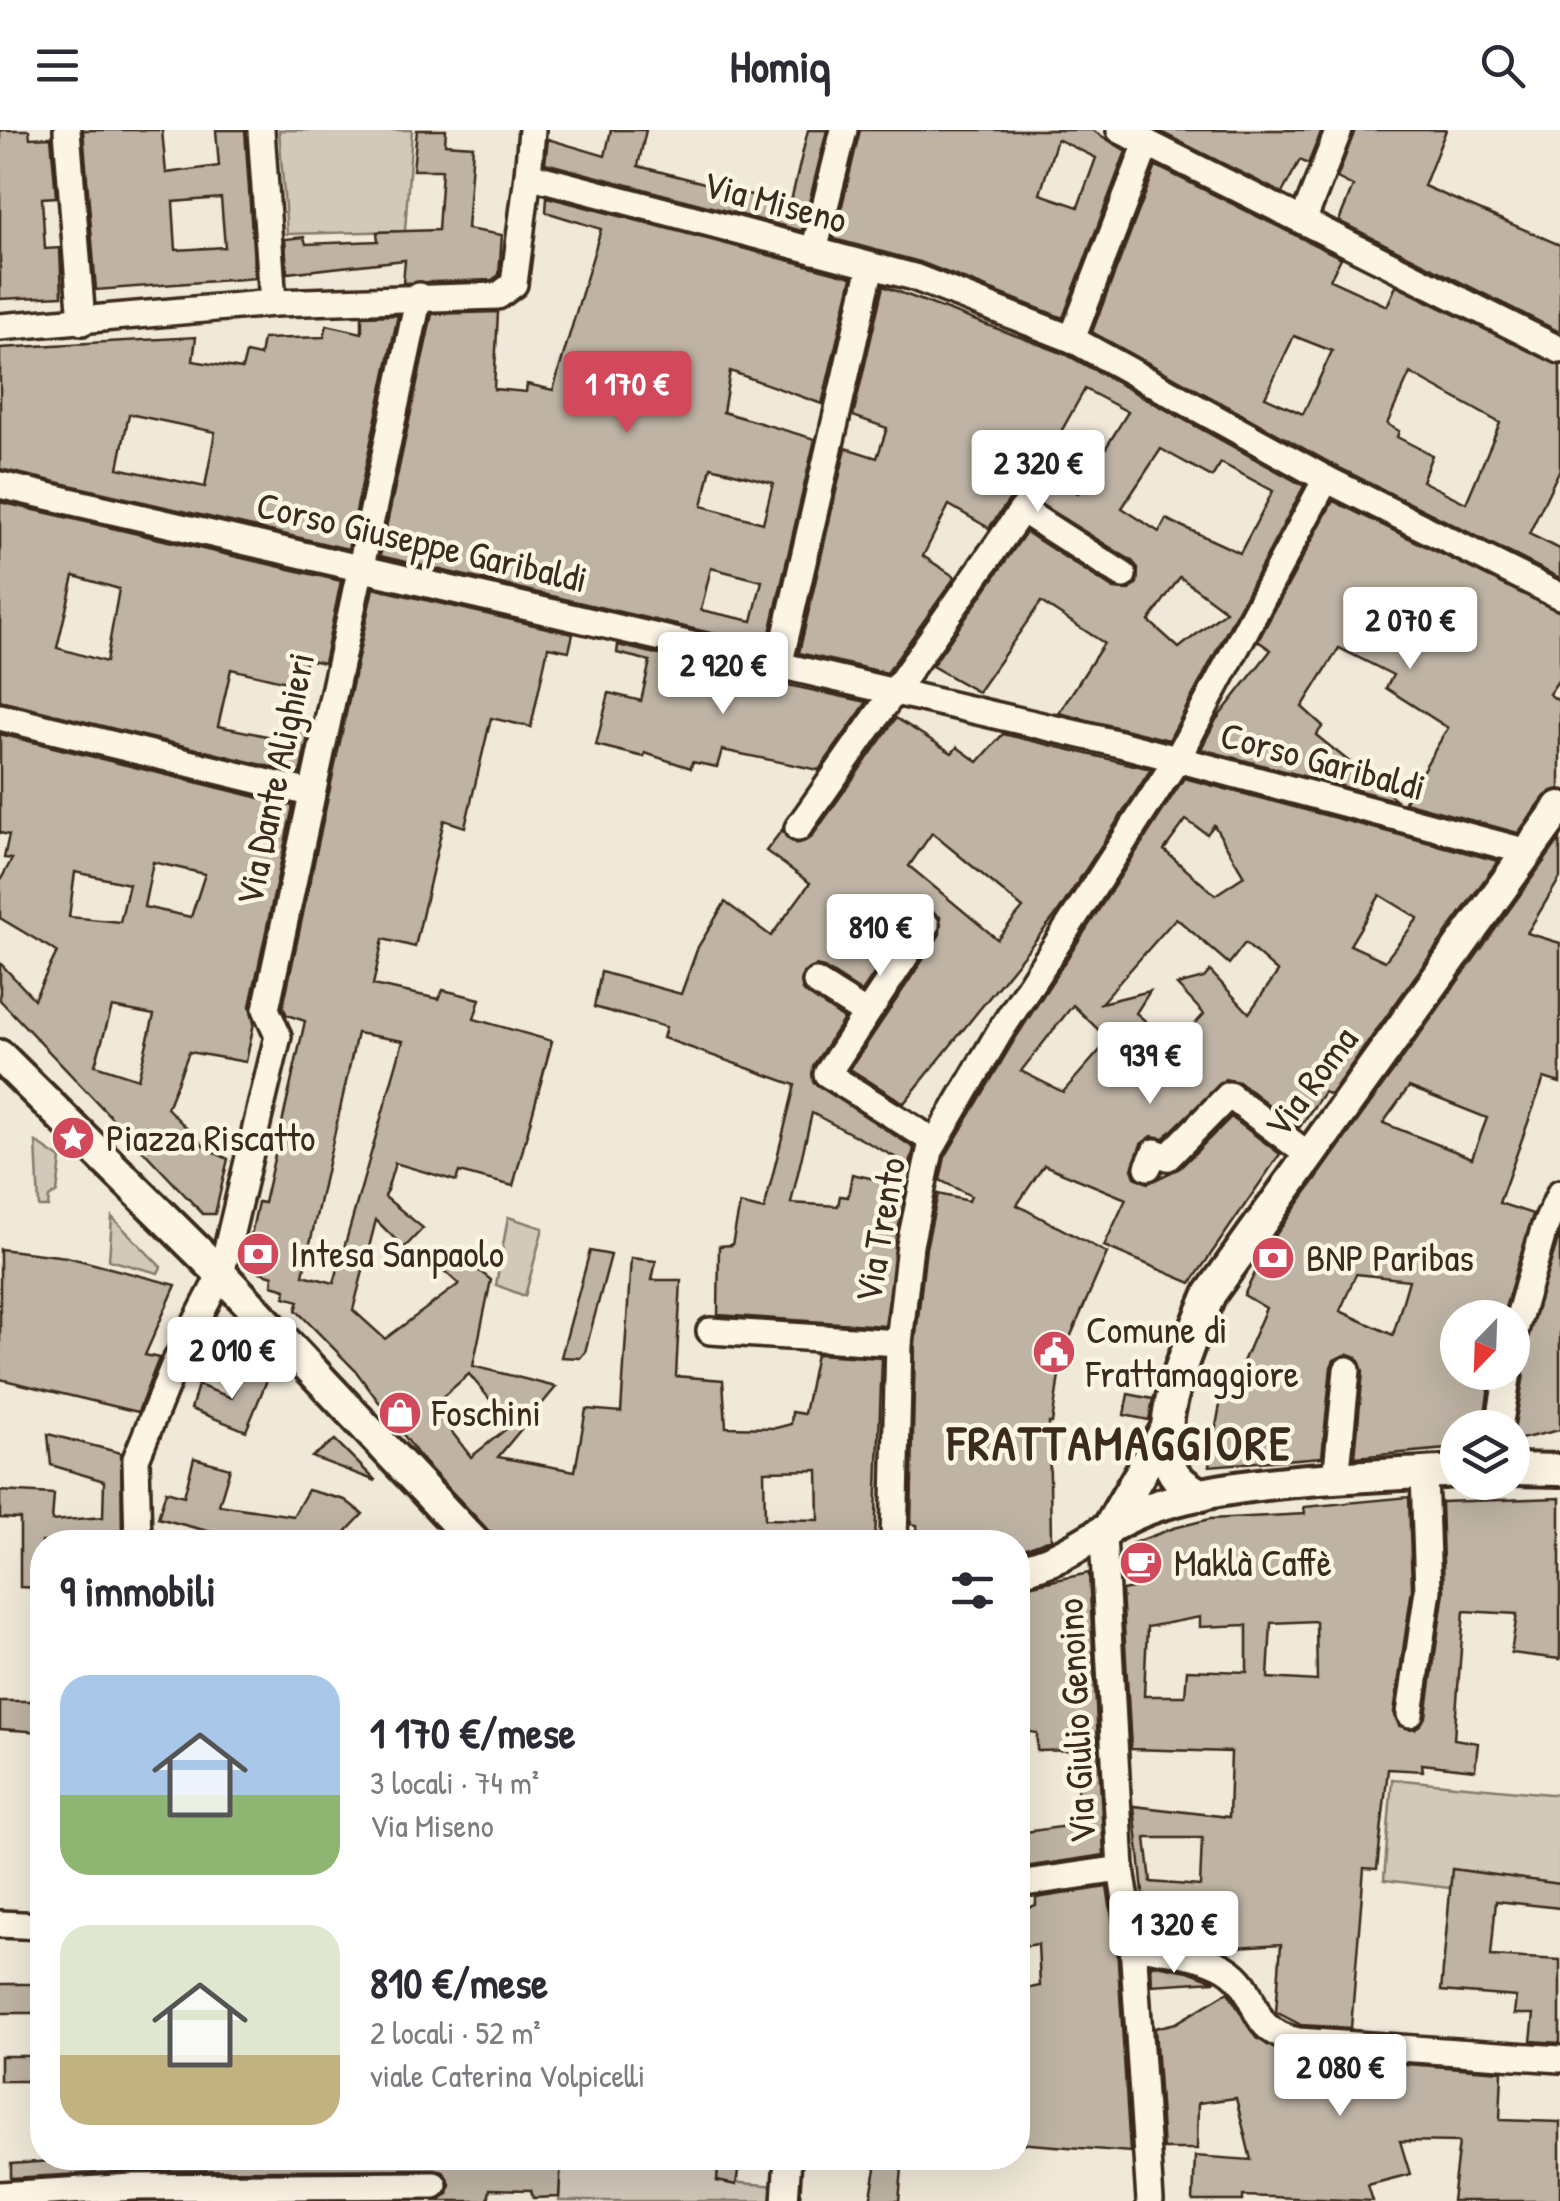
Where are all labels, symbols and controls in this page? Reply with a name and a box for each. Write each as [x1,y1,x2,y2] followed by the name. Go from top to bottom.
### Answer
[730,35,830,96] text: Homiq
[30,38,85,93] icon: menu
[1475,38,1530,93] icon: search
[698,157,853,245] street label: Via Miseno
[535,351,719,436] pin: 1 170 €
[585,362,669,405] text: 1 170 €
[946,430,1130,515] pin: 2 320 €
[994,441,1082,484] text: 2 320 €
[252,478,593,604] street label: Corso Giuseppe Garibaldi
[1318,587,1502,672] pin: 2 070 €
[1365,598,1455,641] text: 2 070 €
[631,632,815,717] pin: 2 920 €
[680,643,766,686] text: 2 920 €
[222,648,326,910] street label: Via Dante Alighieri
[1215,708,1431,812] street label: Corso Garibaldi
[810,894,950,979] pin: 810 €
[849,905,911,948] text: 810 €
[1251,1015,1369,1148] street label: Via Roma
[1080,1022,1220,1107] pin: 939 €
[1120,1033,1180,1076] text: 939 €
[106,1111,315,1163] place label: Piazza Riscatto
[50,1115,96,1161] place icon: Piazza Riscatto
[841,1153,917,1307] street label: Via Trento
[290,1227,504,1279] place label: Intesa Sanpaolo
[235,1231,281,1277] bank icon: Intesa Sanpaolo
[1306,1231,1474,1283] place label: BNP Paribas
[1250,1235,1296,1281] bank icon: BNP Paribas
[1440,1300,1530,1390] north arrow
[1440,1300,1530,1500] map controls
[1085,1303,1299,1399] place label: Comune di Frattamaggiore
[140,1317,324,1402] pin: 2 010 €
[189,1328,275,1371] text: 2 010 €
[1031,1329,1077,1375] public building icon: Comune di Frattamaggiore
[431,1386,541,1438] place label: Foschini
[377,1390,423,1436] shop icon: Foschini
[946,1410,1293,1475] district label: FRATTAMAGGIORE
[1440,1410,1530,1500] button: layers
[1174,1536,1332,1588] place label: Maklà Caffè
[1118,1540,1164,1586] cafe icon: Maklà Caffè
[60,1562,216,1619] text: 9 immobili
[945,1563,1000,1618] icon: filters
[1043,1597,1107,1845] street label: Via Giulio Genoino
[370,1704,576,1761] text: 1 170 €/mese
[140,1715,260,1835] icon: home
[370,1761,539,1804] text: 3 locali · 74 m²
[370,1804,494,1847] text: Via Miseno
[1082,1891,1266,1976] pin: 1 320 €
[1131,1902,1217,1945] text: 1 320 €
[370,1954,548,2011] text: 810 €/mese
[140,1965,260,2085] icon: home
[370,2011,541,2054] text: 2 locali · 52 m²
[1248,2034,1432,2119] pin: 2 080 €
[1296,2045,1384,2088] text: 2 080 €
[370,2054,645,2097] text: viale Caterina Volpicelli

